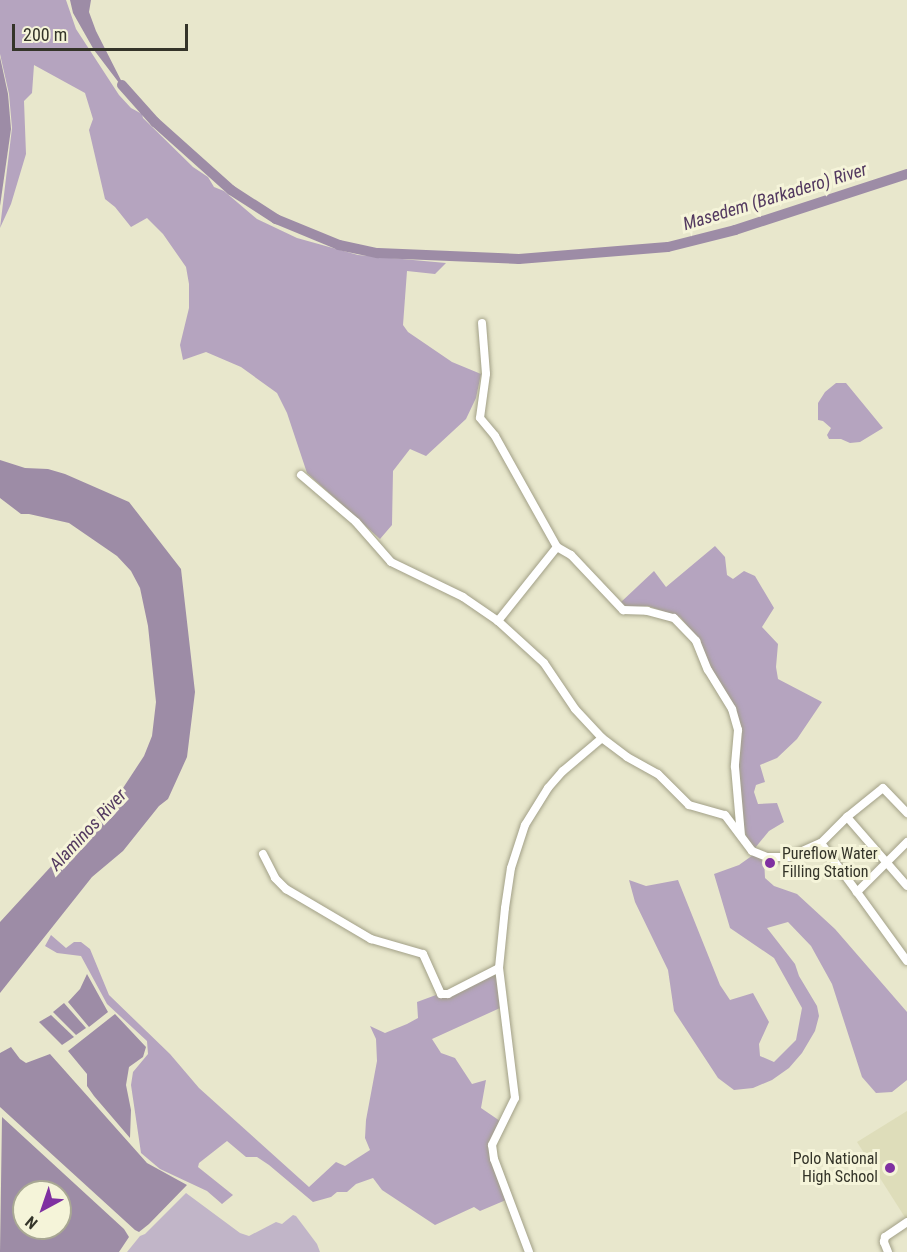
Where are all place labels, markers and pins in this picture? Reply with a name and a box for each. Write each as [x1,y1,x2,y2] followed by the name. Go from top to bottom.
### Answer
[782,844,878,882] place label: Pureflow Water Filling Station
[763,856,777,870] marker: Pureflow Water Filling Station
[793,1149,878,1187] place label: Polo National High School
[883,1161,897,1175] marker: Polo National High School

